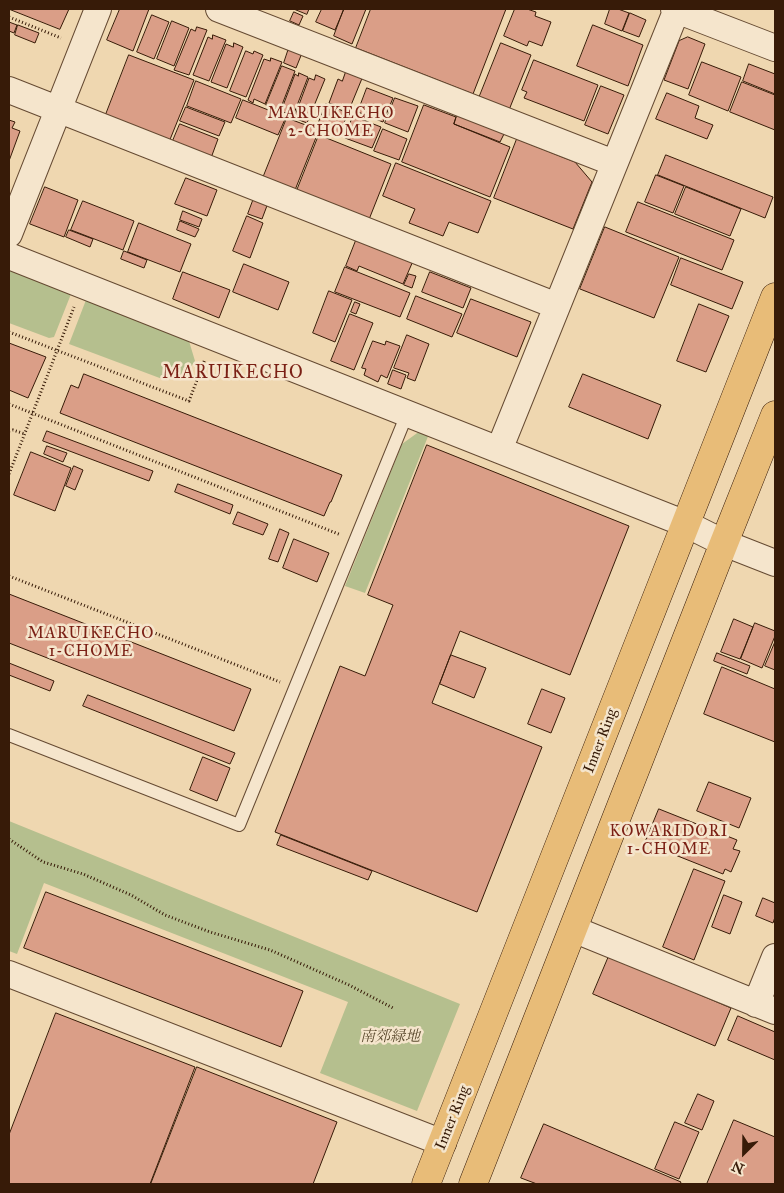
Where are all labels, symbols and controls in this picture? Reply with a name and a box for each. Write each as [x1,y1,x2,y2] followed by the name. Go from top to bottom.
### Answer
[266,104,396,142] district label: MARUIKECHO 2-CHOME
[161,363,305,385] district label: MARUIKECHO
[26,624,156,662] district label: MARUIKECHO 1-CHOME
[580,706,622,776] street label: Inner Ring
[608,822,730,860] district label: KOWARIDORI 1-CHOME
[360,1028,420,1046] park label: 南郊緑地
[432,1083,474,1153] street label: Inner Ring
[719,1128,769,1178] north arrow
[729,1157,747,1177] text: N

